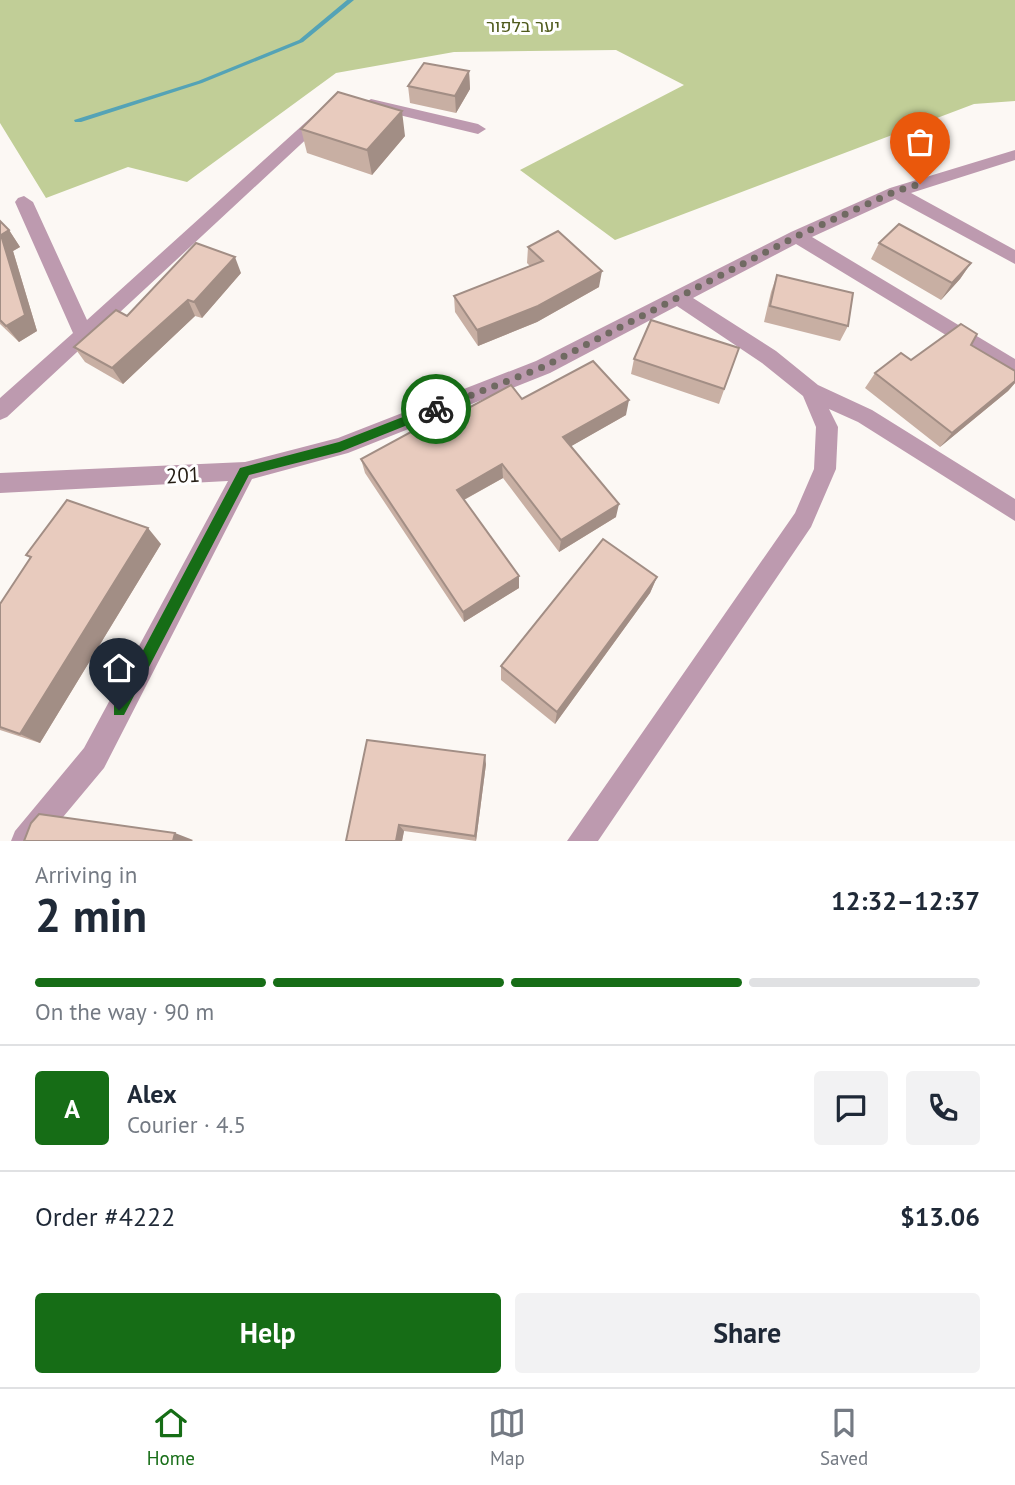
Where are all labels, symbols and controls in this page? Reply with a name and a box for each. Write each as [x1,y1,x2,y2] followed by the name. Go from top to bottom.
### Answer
[486,14,560,37] park label: יער בלפור
[890,112,950,184] pin
[901,123,939,161] icon: bag
[401,374,471,444] courier
[417,390,455,428] icon: bike
[165,461,201,489] street label: 201
[89,638,149,710] pin
[100,649,138,687] icon: home
[35,860,137,889] text: Arriving in
[831,884,980,917] text: 12:32–12:37
[35,885,147,945] text: 2 min
[35,997,214,1026] text: On the way · 90 m
[814,1071,888,1145] button: chat
[906,1071,980,1145] button: phone
[127,1077,177,1110] text: Alex
[64,1092,80,1125] text: A
[127,1110,246,1139] text: Courier · 4.5
[35,1200,175,1233] text: Order #4222
[900,1200,980,1233] text: $13.06
[35,1293,501,1373] button: Help
[515,1293,980,1373] button: Share
[147,1404,195,1470] tab: Home
[488,1404,526,1470] tab: Map
[820,1404,868,1470] tab: Saved

